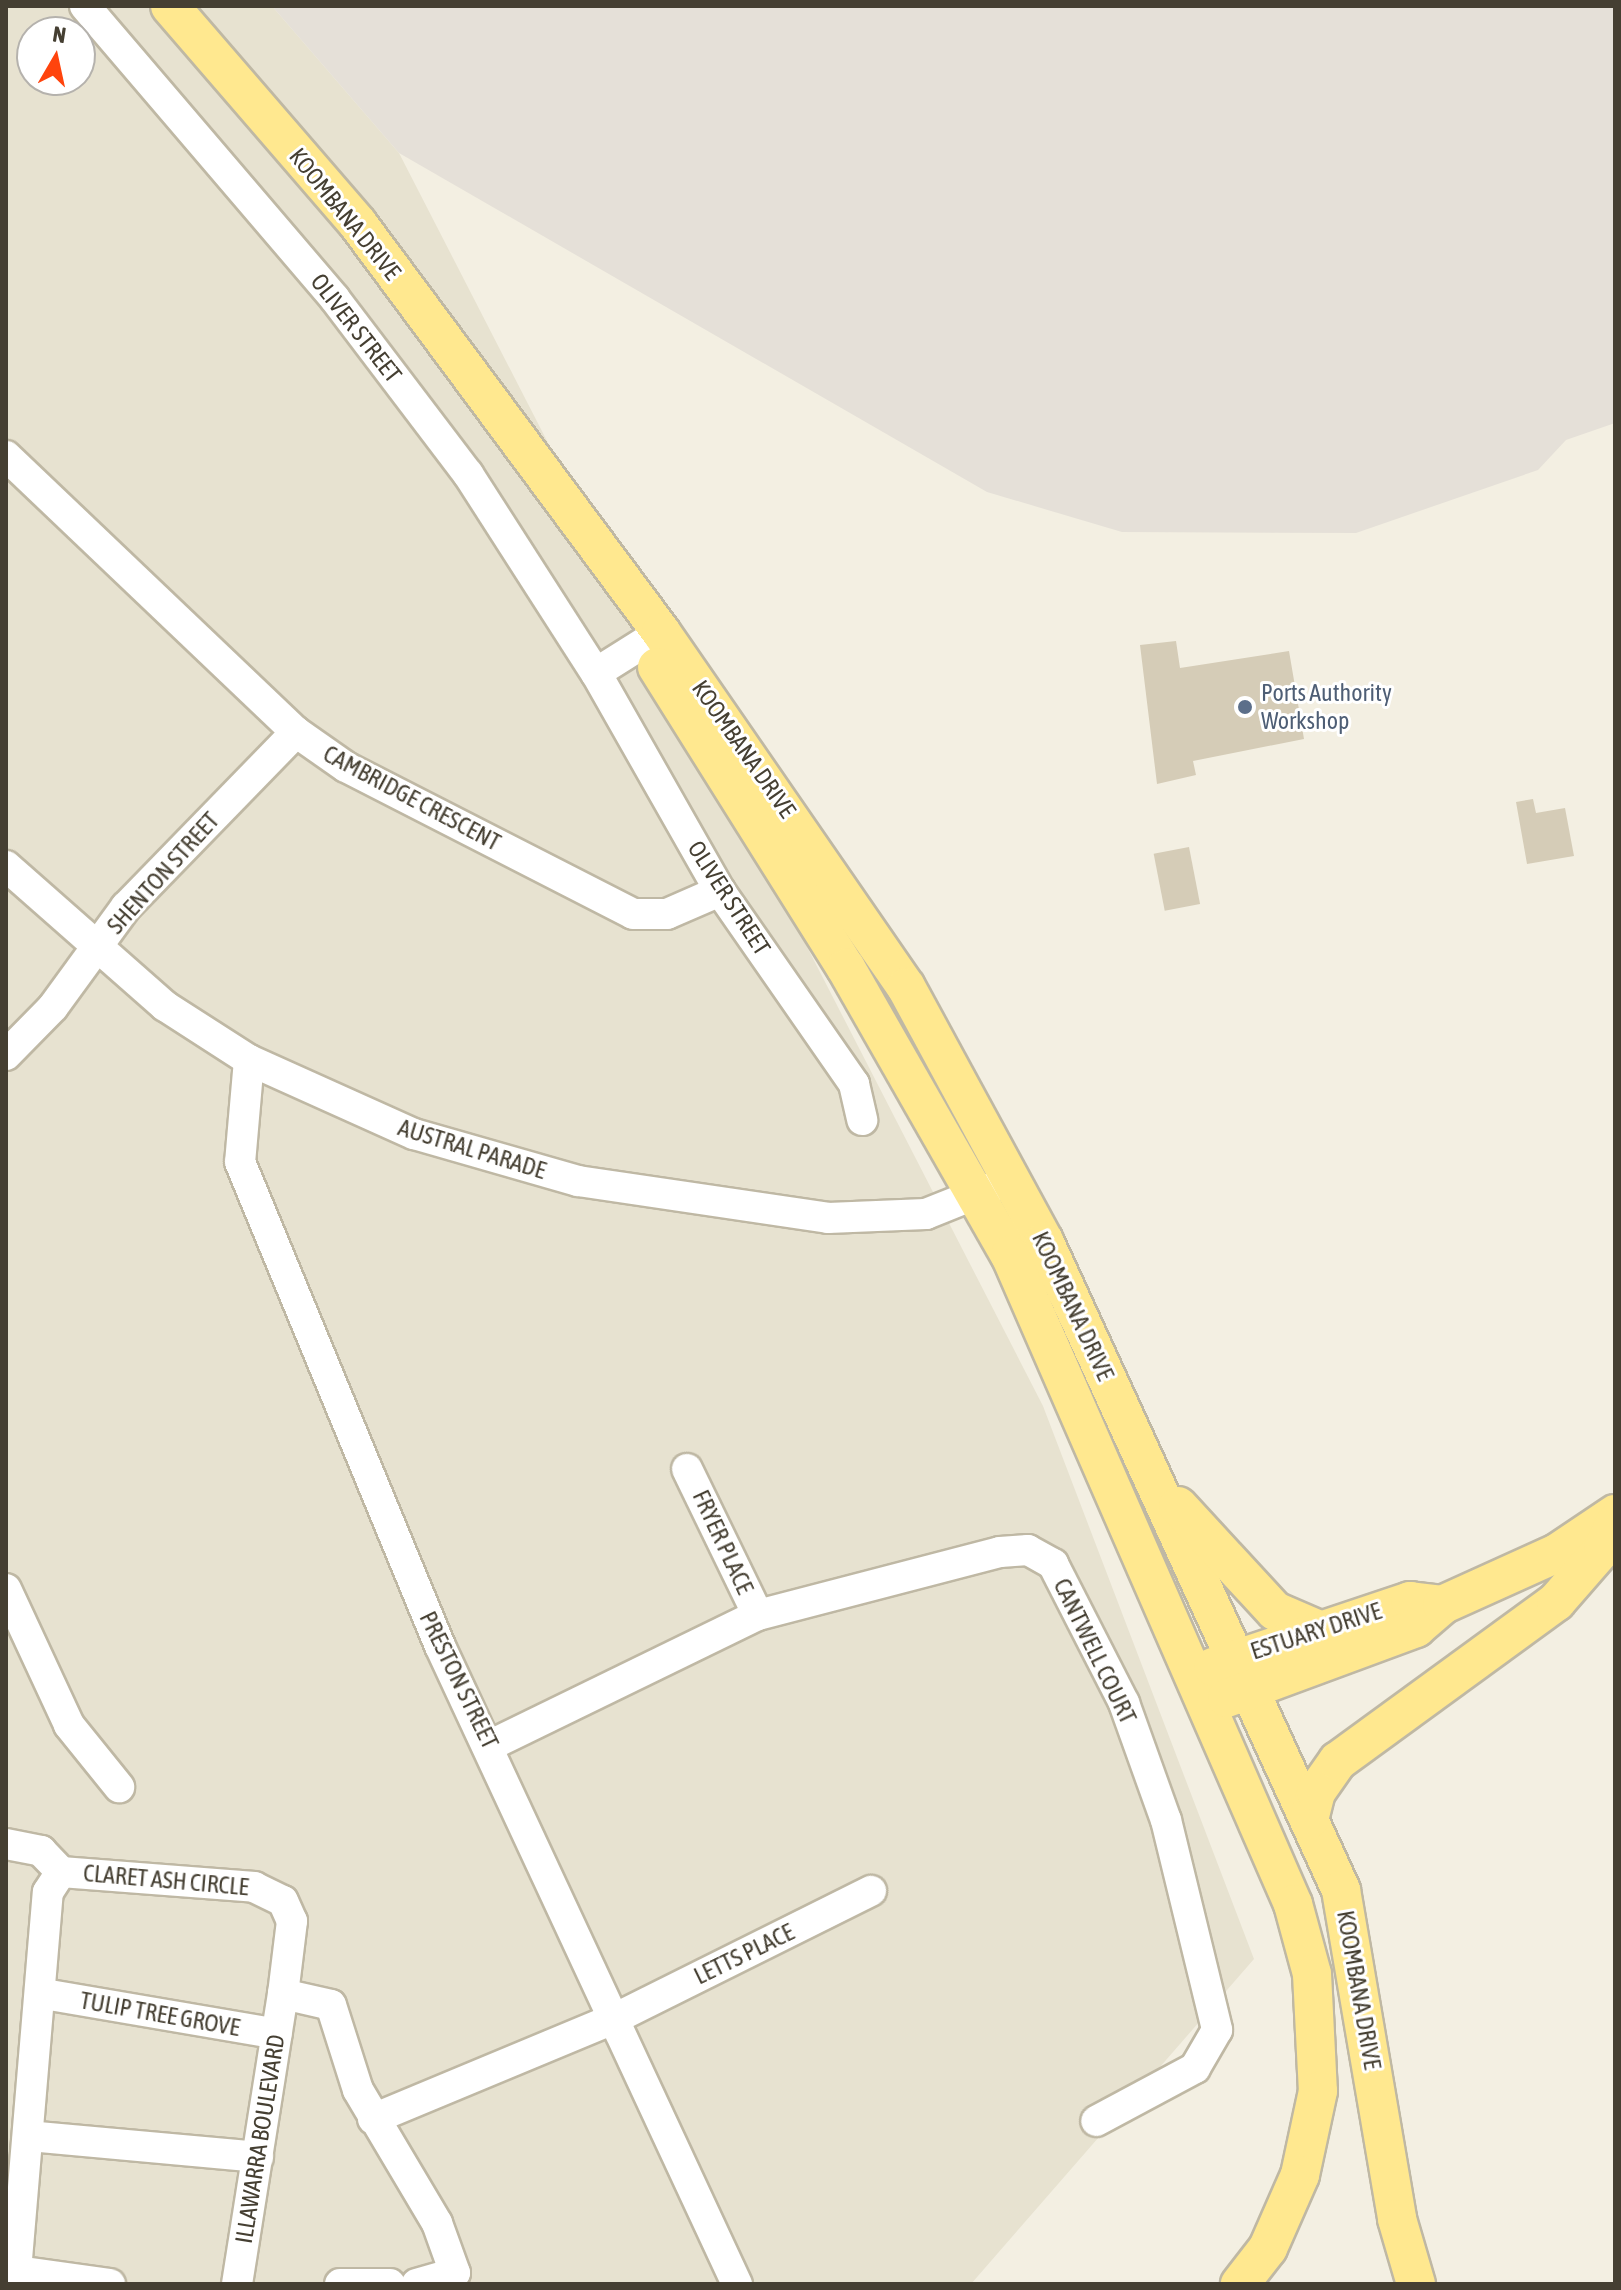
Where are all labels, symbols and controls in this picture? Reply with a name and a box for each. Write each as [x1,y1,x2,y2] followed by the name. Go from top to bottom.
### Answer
[16,16,96,96] north arrow
[51,20,68,48] text: N
[283,142,407,286] street label: KOOMBANA DRIVE
[305,268,407,388] street label: OLIVER STREET
[686,675,802,823] street label: KOOMBANA DRIVE
[1261,679,1392,735] place label: Ports Authority Workshop
[1236,698,1254,716] marker: Ports Authority Workshop
[318,739,506,857] street label: CAMBRIDGE CRESCENT
[101,806,225,940] street label: SHENTON STREET
[681,836,777,960] street label: OLIVER STREET
[395,1113,549,1185] street label: AUSTRAL PARADE
[1026,1227,1120,1385] street label: KOOMBANA DRIVE
[686,1485,760,1599] street label: FRYER PLACE
[1047,1574,1143,1728] street label: CANTWELL COURT
[1247,1596,1385,1666] street label: ESTUARY DRIVE
[413,1607,505,1753] street label: PRESTON STREET
[82,1858,250,1902] street label: CLARET ASH CIRCLE
[1331,1908,1387,2072] street label: KOOMBANA DRIVE
[689,1917,799,1991] street label: LETTS PLACE
[78,1986,242,2042] street label: TULIP TREE GROVE
[229,2032,291,2246] street label: ILLAWARRA BOULEVARD

